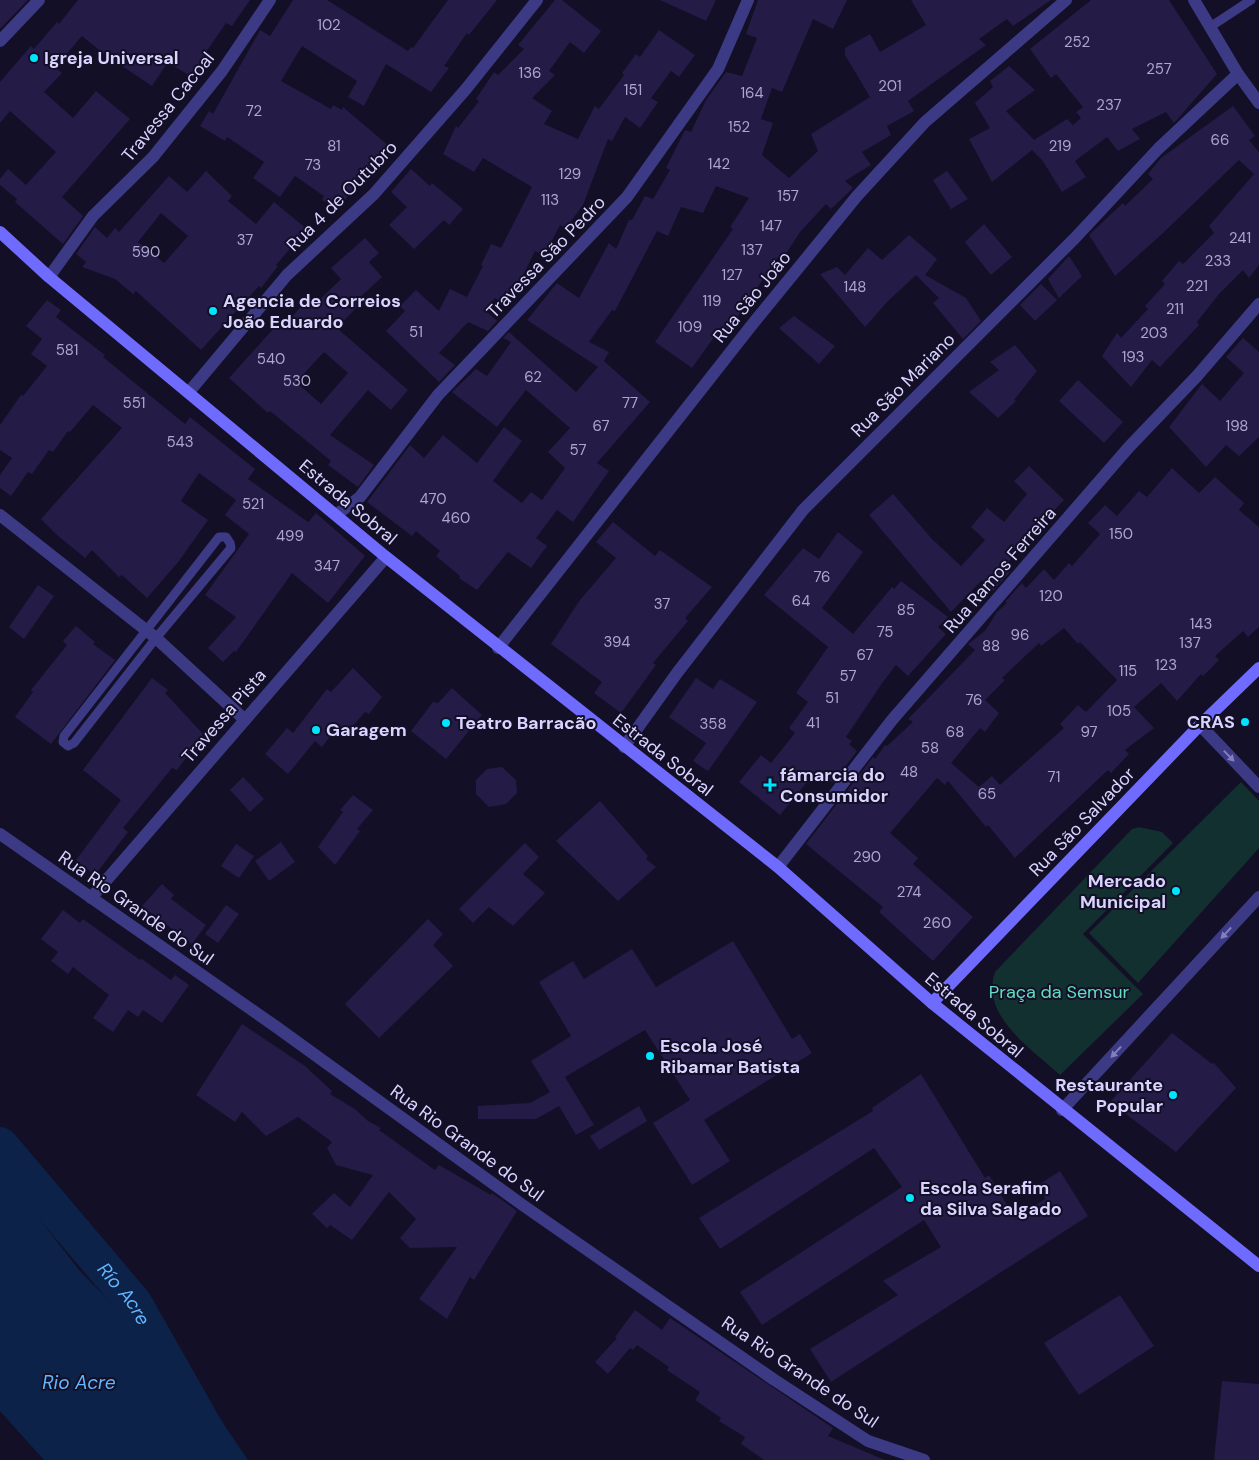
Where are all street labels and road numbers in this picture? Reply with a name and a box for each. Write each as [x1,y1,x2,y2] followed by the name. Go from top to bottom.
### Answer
[116,47,220,167] street label: Travessa Cacoal
[281,135,403,257] street label: Rua 4 de Outubro
[481,191,611,323] street label: Travessa São Pedro
[708,246,796,348] street label: Rua São João
[846,328,960,442] street label: Rua São Mariano
[294,454,402,550] street label: Estrada Sobral
[939,502,1061,638] street label: Rua Ramos Ferreira
[176,664,272,768] street label: Travessa Pista
[608,708,718,802] street label: Estrada Sobral
[1024,762,1141,882] street label: Rua São Salvador
[54,845,218,971] street label: Rua Rio Grande do Sul
[920,967,1028,1063] street label: Estrada Sobral
[385,1079,549,1207] street label: Rua Rio Grande do Sul
[717,1311,883,1433] street label: Rua Rio Grande do Sul

